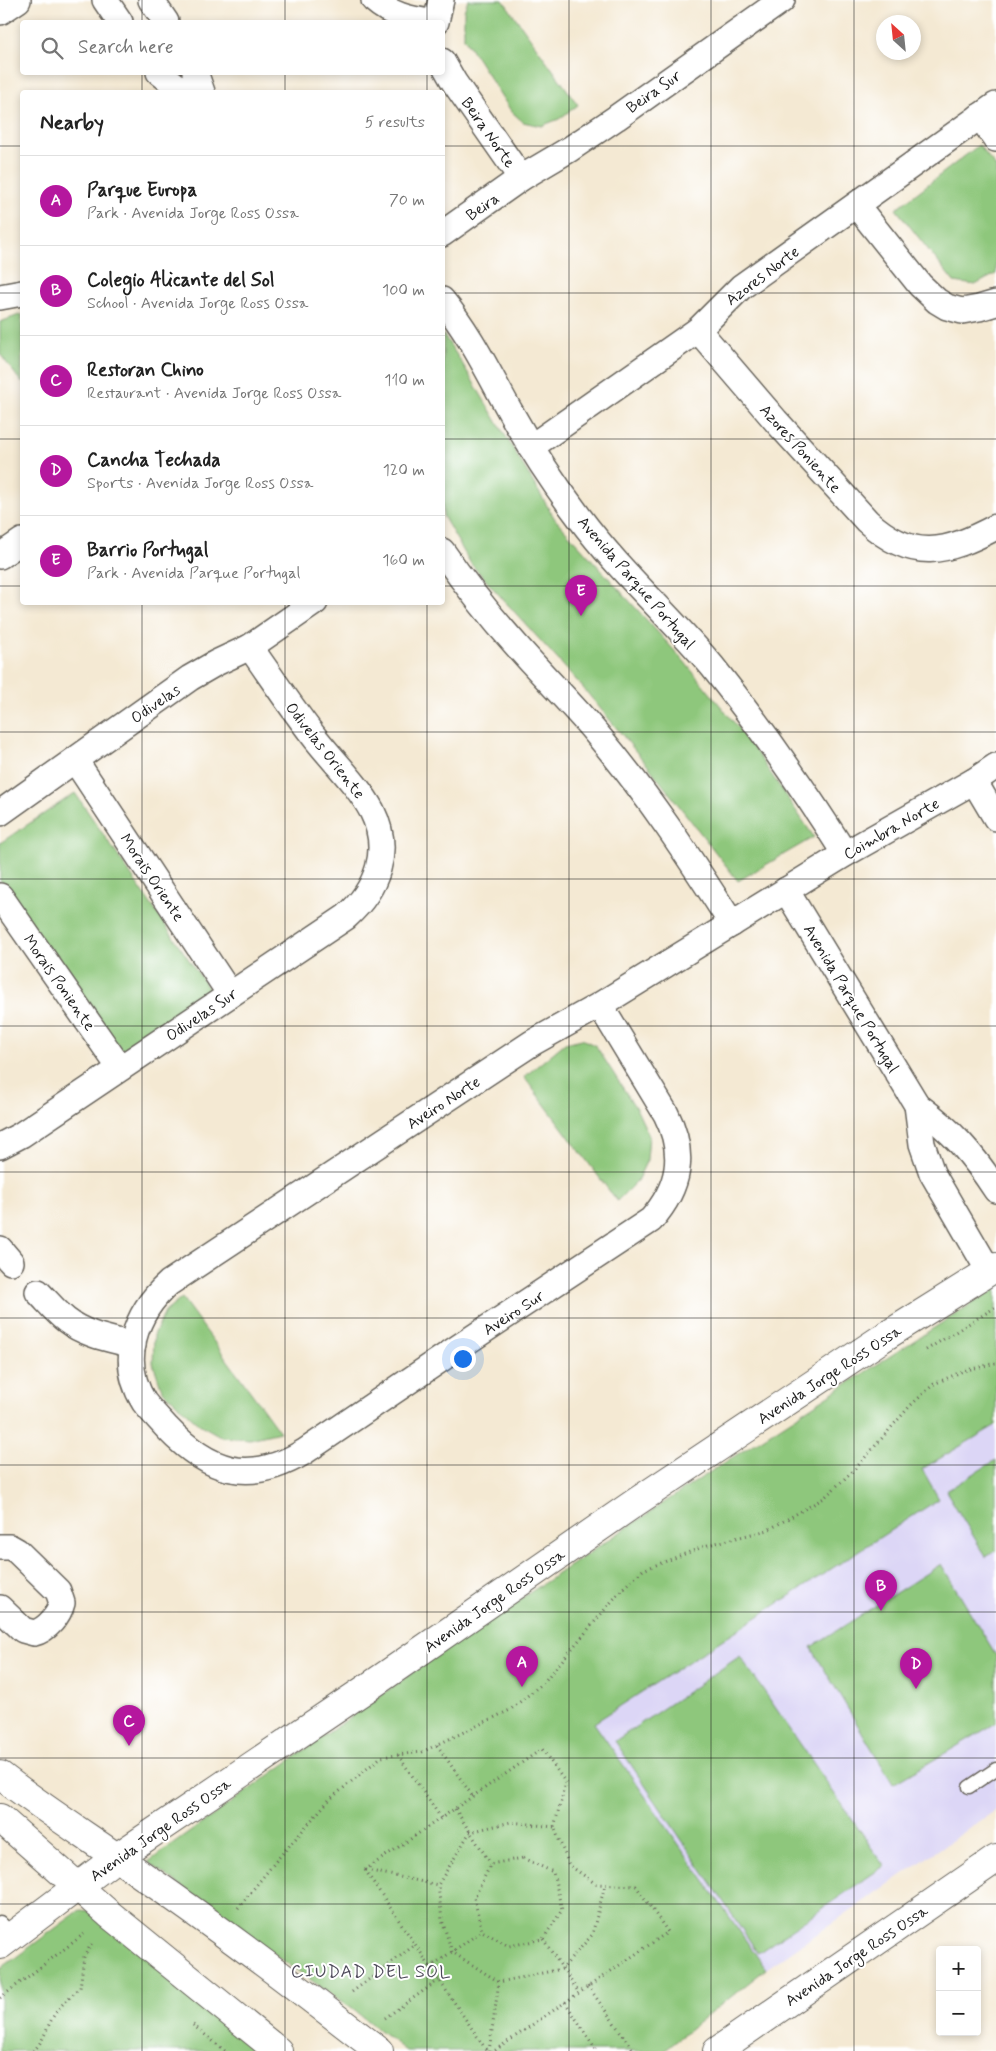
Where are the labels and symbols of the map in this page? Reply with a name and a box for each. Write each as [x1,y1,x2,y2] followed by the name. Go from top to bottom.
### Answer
[876,15,921,60] north arrow
[622,66,686,119] street label: Beira Sur
[456,93,520,173] street label: Beira Norte
[462,188,504,226] street label: Beira
[722,242,804,311] street label: Azores Norte
[754,400,845,498] street label: Azores Poniente
[572,512,699,654] street label: Avenida Parque Portugal
[565,575,597,616] pin: E
[127,680,185,729] street label: Odivelas
[280,698,369,804] street label: Odivelas Oriente
[840,793,944,865] street label: Coimbra Norte
[115,830,189,926] street label: Morais Oriente
[798,921,903,1077] street label: Avenida Parque Portugal
[18,931,100,1035] street label: Morais Poniente
[162,983,242,1047] street label: Odivelas Sur
[403,1072,485,1135] street label: Aveiro Norte
[479,1286,549,1341] street label: Aveiro Sur
[754,1321,907,1431] street label: Avenida Jorge Ross Ossa
[450,1346,476,1372] your location
[420,1544,570,1659] street label: Avenida Jorge Ross Ossa
[865,1570,897,1611] pin: B
[506,1646,538,1687] pin: A
[900,1648,932,1689] pin: D
[113,1705,145,1746] pin: C
[86,1773,236,1888] street label: Avenida Jorge Ross Ossa
[781,1900,933,2013] street label: Avenida Jorge Ross Ossa
[291,1960,451,1984] district label: CIUDAD DEL SOL

